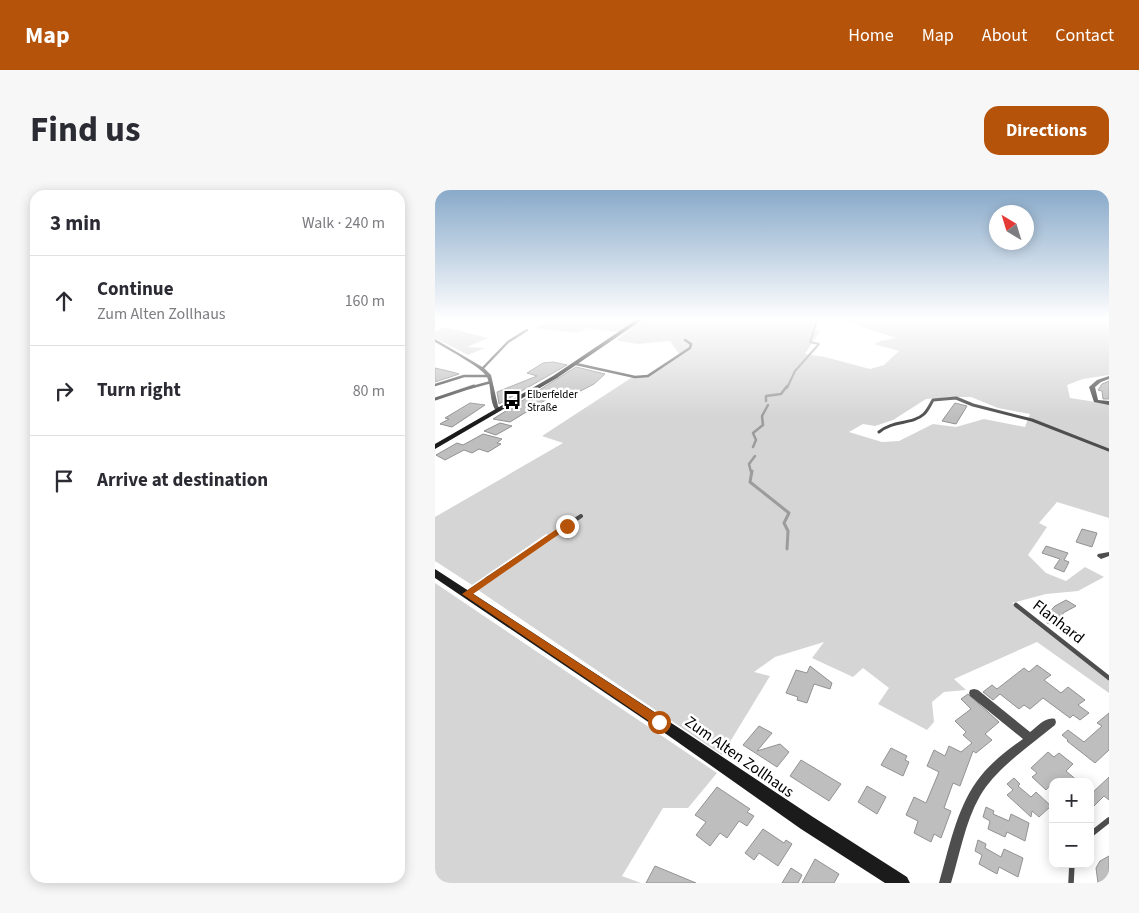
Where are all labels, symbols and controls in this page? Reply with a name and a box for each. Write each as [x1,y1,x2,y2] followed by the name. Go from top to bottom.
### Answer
[25,18,70,53] text: Map
[848,23,894,48] text: Home
[922,23,954,48] text: Map
[982,23,1027,48] text: About
[1055,23,1114,48] text: Contact
[30,105,140,155] text: Find us
[984,106,1109,155] button: Directions
[989,205,1034,250] north arrow
[50,208,101,238] text: 3 min
[302,212,385,234] text: Walk · 240 m
[97,276,174,303] text: Continue
[50,287,78,315] icon: ahead
[345,290,385,312] text: 160 m
[97,303,226,325] text: Zum Alten Zollhaus
[50,377,78,405] icon: right
[97,377,181,404] text: Turn right
[353,380,385,402] text: 80 m
[527,387,578,415] place label: Elberfelder Straße
[501,389,523,411] bus stop icon: Elberfelder Straße
[50,467,78,495] icon: arrive
[97,467,268,494] text: Arrive at destination
[556,515,579,538] route end
[1028,595,1089,649] street label: Flanhard
[648,711,671,734] route start
[680,711,799,803] street label: Zum Alten Zollhaus
[1049,778,1094,868] map controls
[1049,778,1094,823] button: +
[1049,823,1094,868] button: −

